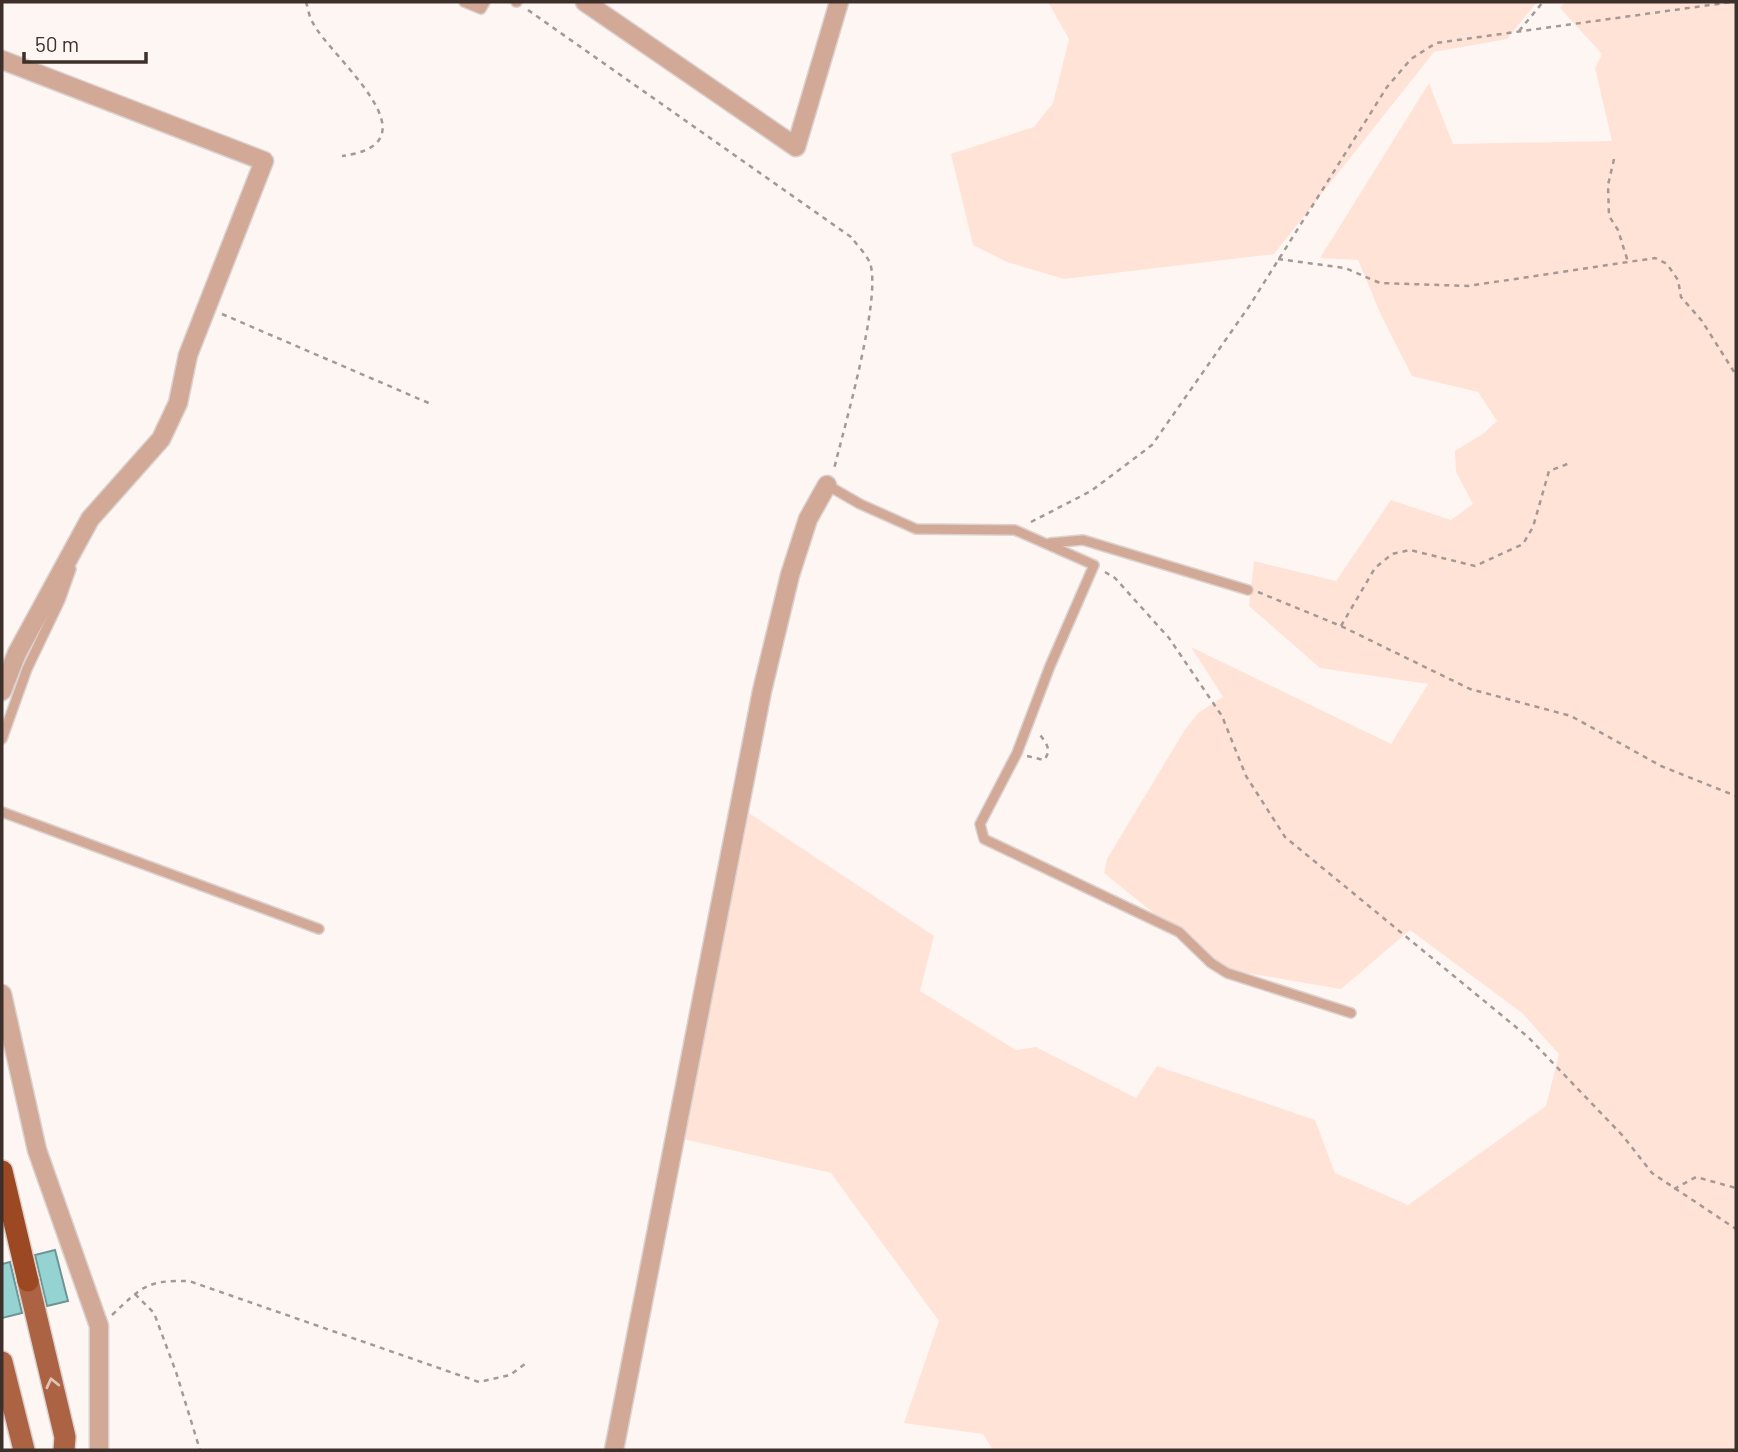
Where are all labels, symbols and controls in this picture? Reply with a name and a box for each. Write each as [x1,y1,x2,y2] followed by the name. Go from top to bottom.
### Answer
[24,21,147,65] scale bar
[35,31,79,56] text: 50 m
[46,1378,60,1390] one-way arrow

